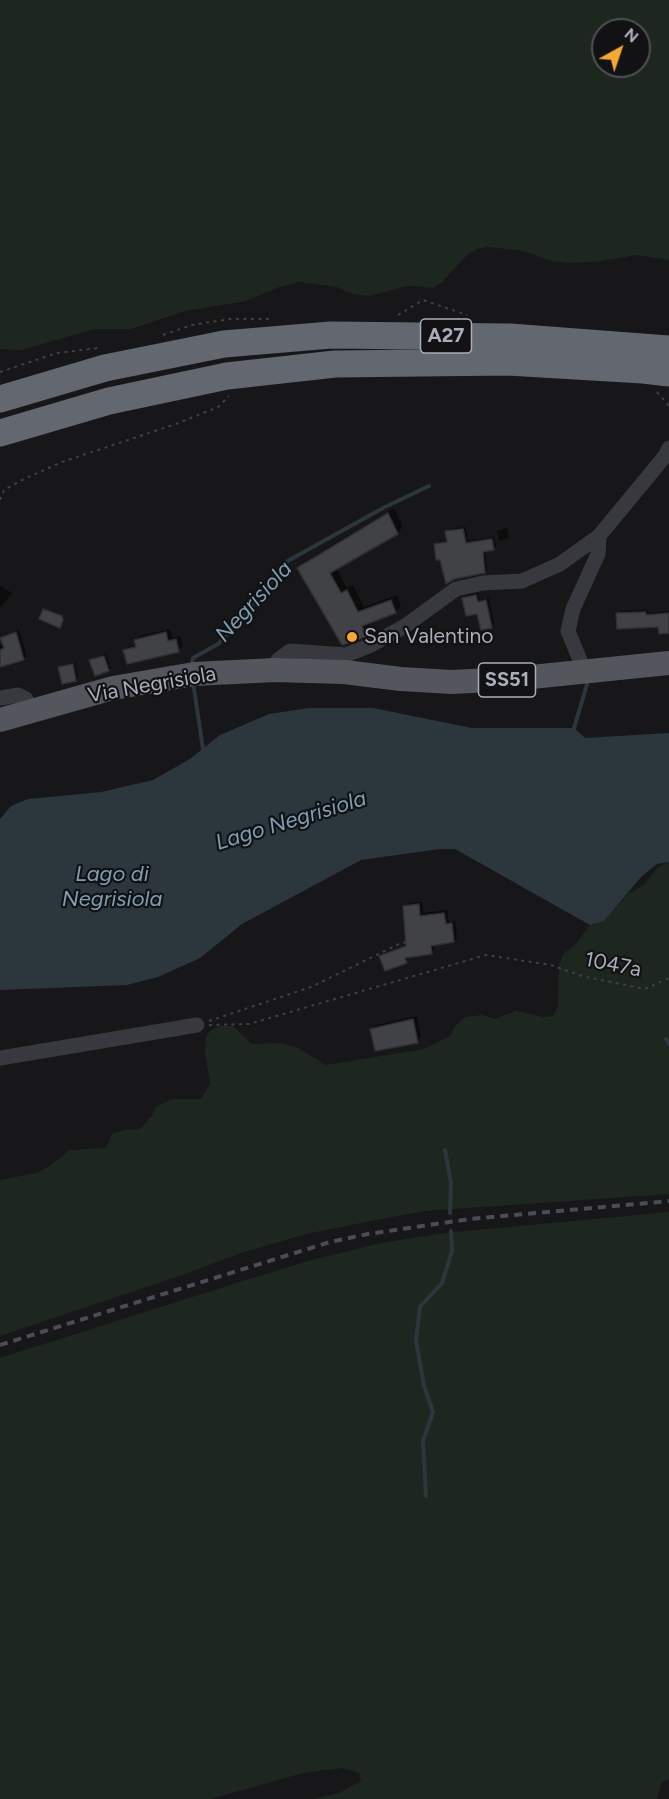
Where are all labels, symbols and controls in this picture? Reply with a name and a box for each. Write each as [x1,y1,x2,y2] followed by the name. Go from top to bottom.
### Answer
[591,18,651,78] north arrow
[621,24,642,47] text: N
[420,319,472,353] road number: A27
[210,556,298,648] water label: Negrisiola
[364,624,493,650] place label: San Valentino
[345,630,359,644] marker: San Valentino
[86,661,218,709] street label: Via Negrisiola
[478,663,536,697] road number: SS51
[213,786,369,856] water label: Lago Negrisiola
[62,862,162,914] water label: Lago di Negrisiola
[583,947,643,983] street label: 1047a

